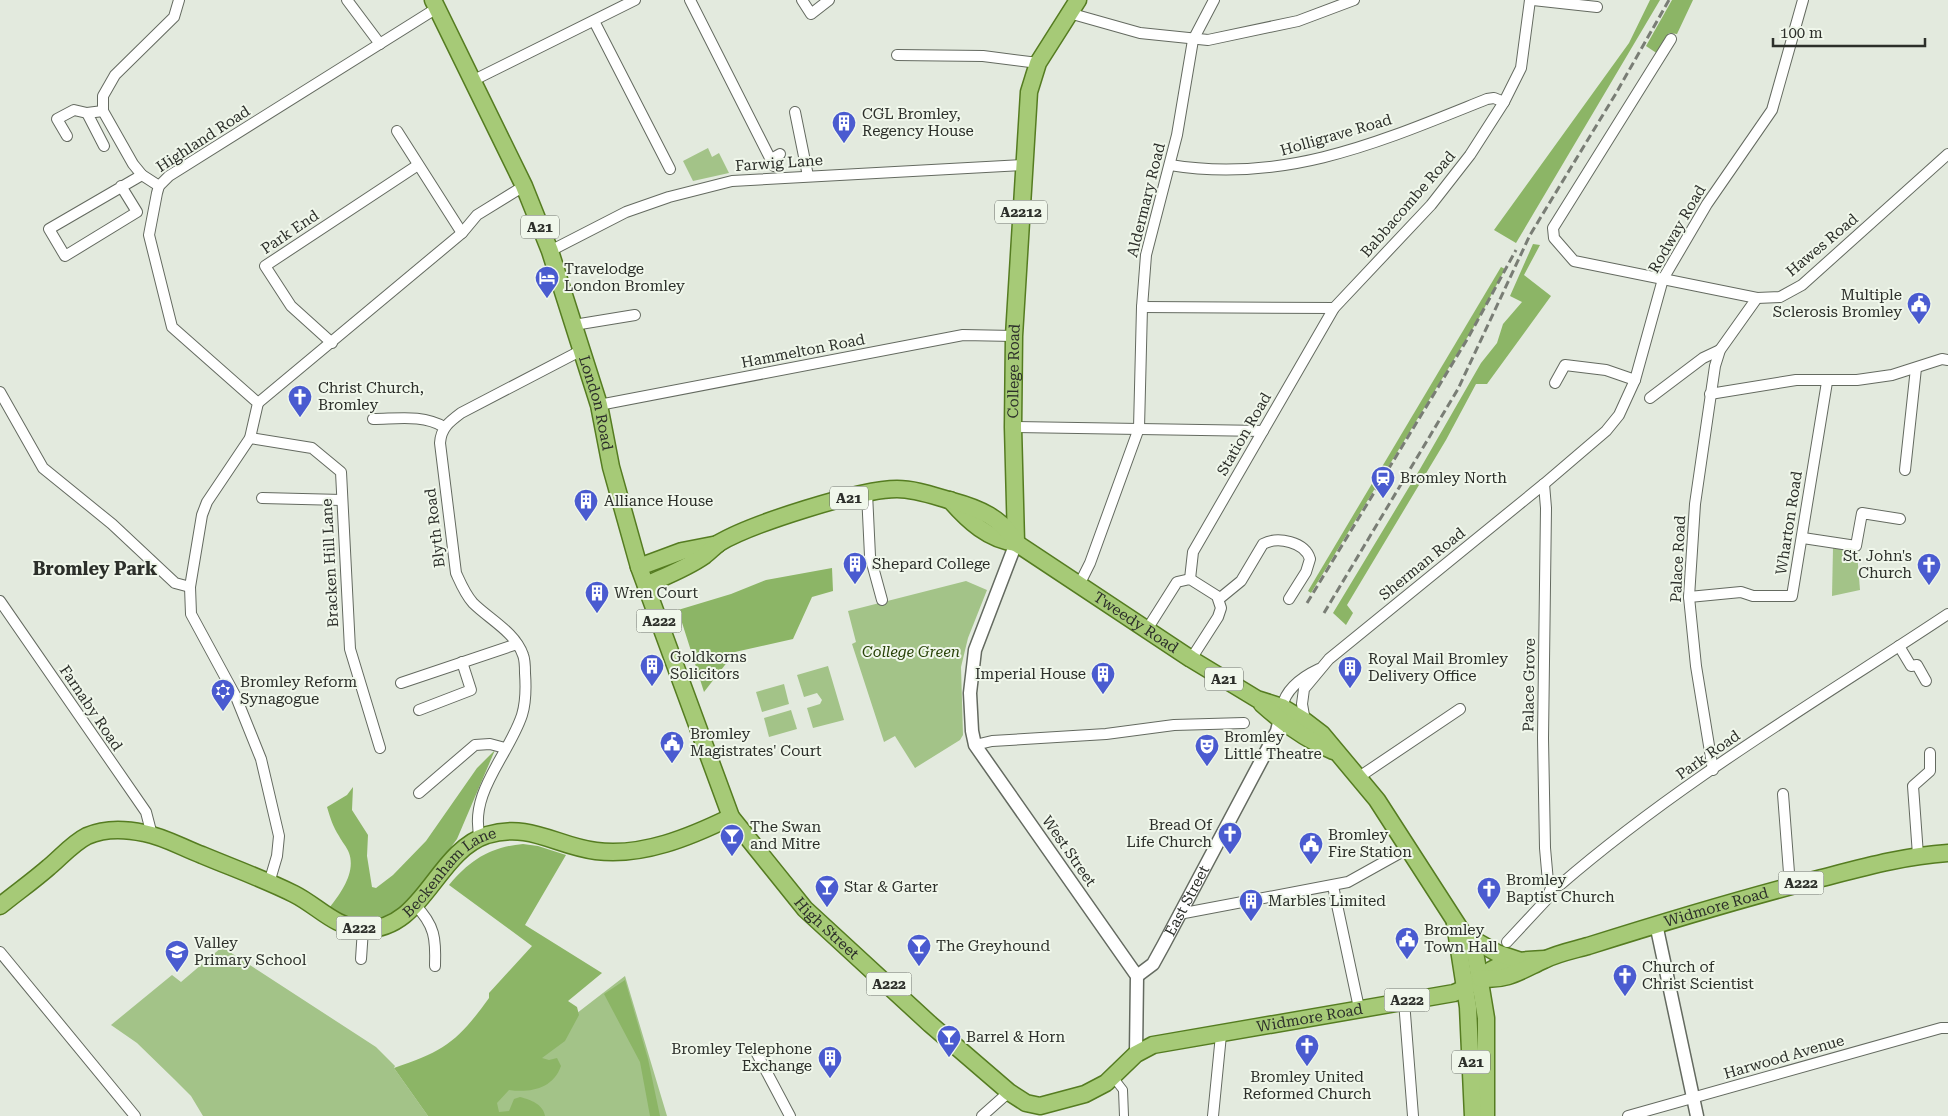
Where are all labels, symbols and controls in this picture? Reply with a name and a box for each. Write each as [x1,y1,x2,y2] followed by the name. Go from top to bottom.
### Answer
[1773,15,1926,47] scale bar
[1780,24,1823,42] text: 100 m
[153,102,253,176] street label: Highland Road
[862,105,974,140] place label: CGL Bromley, Regency House
[831,110,857,144] building icon: CGL Bromley, Regency House
[1278,110,1394,160] street label: Holligrave Road
[1123,141,1169,259] street label: Aldermary Road
[1357,147,1459,261] street label: Babbacombe Road
[735,151,823,175] street label: Farwig Lane
[1645,182,1710,276] street label: Rodway Road
[995,200,1047,223] road number: A2212
[258,206,323,258] street label: Park End
[1782,209,1862,280] street label: Hawes Road
[521,216,559,238] road number: A21
[564,260,685,295] place label: Travelodge London Bromley
[534,265,560,299] hotel icon: Travelodge London Bromley
[1773,286,1902,321] place label: Multiple Sclerosis Bromley
[1906,291,1932,325] public building icon: Multiple Sclerosis Bromley
[1004,323,1024,418] street label: College Road
[740,330,867,372] street label: Hammelton Road
[575,353,617,452] street label: London Road
[318,379,424,414] place label: Christ Church, Bromley
[287,384,313,418] church icon: Christ Church, Bromley
[1213,389,1275,479] street label: Station Road
[1370,465,1396,499] station icon: Bromley North
[1400,469,1507,487] place label: Bromley North
[1772,470,1806,576] street label: Wharton Road
[830,486,868,509] road number: A21
[421,487,449,569] street label: Blyth Road
[573,488,599,522] building icon: Alliance House
[604,492,713,510] place label: Alliance House
[318,498,342,628] street label: Bracken Hill Lane
[1667,515,1689,603] street label: Palace Road
[1375,524,1469,604] street label: Sherman Road
[1843,547,1912,582] place label: St. John's Church
[842,551,868,585] building icon: Shepard College
[1916,552,1942,586] church icon: St. John's Church
[872,555,990,573] place label: Shepard College
[33,558,158,579] district label: Bromley Park
[584,580,610,614] building icon: Wren Court
[614,584,698,602] place label: Wren Court
[1090,588,1182,657] street label: Tweedy Road
[636,610,682,632] road number: A222
[1519,638,1539,732] street label: Palace Grove
[862,643,960,661] park label: College Green
[670,648,747,683] place label: Goldkorns Solicitors
[1368,650,1508,685] place label: Royal Mail Bromley Delivery Office
[639,653,665,687] building icon: Goldkorns Solicitors
[1337,655,1363,689] building icon: Royal Mail Bromley Delivery Office
[1090,661,1116,695] building icon: Imperial House
[56,662,126,754] street label: Farnaby Road
[975,665,1086,683] place label: Imperial House
[1205,668,1243,691] road number: A21
[240,673,358,708] place label: Bromley Reform Synagogue
[210,678,236,712] synagogue icon: Bromley Reform Synagogue
[690,725,822,760] place label: Bromley Magistrates' Court
[1673,726,1744,784] street label: Park Road
[1224,728,1322,763] place label: Bromley Little Theatre
[659,730,685,764] public building icon: Bromley Magistrates' Court
[1194,733,1220,767] theatre icon: Bromley Little Theatre
[1038,812,1100,890] street label: West Street
[1126,816,1213,851] place label: Bread Of Life Church
[750,818,821,853] place label: The Swan and Mitre
[1217,821,1243,855] church icon: Bread Of Life Church
[719,823,745,857] bar icon: The Swan and Mitre
[399,824,498,921] street label: Beckenham Lane
[1328,826,1412,861] place label: Bromley Fire Station
[1298,831,1324,865] public building icon: Bromley Fire Station
[1161,862,1213,939] street label: East Street
[1506,871,1615,906] place label: Bromley Baptist Church
[1778,871,1824,894] road number: A222
[814,874,840,908] bar icon: Star & Garter
[1476,876,1502,910] church icon: Bromley Baptist Church
[844,878,938,896] place label: Star & Garter
[1662,884,1771,931] street label: Widmore Road
[1238,888,1264,922] building icon: Marbles Limited
[1268,892,1386,910] place label: Marbles Limited
[790,894,863,963] street label: High Street
[336,916,382,940] road number: A222
[1424,921,1498,956] place label: Bromley Town Hall
[1394,926,1420,960] public building icon: Bromley Town Hall
[906,933,932,967] bar icon: The Greyhound
[194,934,307,969] place label: Valley Primary School
[936,937,1050,955] place label: The Greyhound
[164,939,190,973] school or university icon: Valley Primary School
[1642,958,1754,993] place label: Church of Christ Scientist
[1612,963,1638,997] church icon: Church of Christ Scientist
[866,972,912,996] road number: A222
[1384,988,1430,1012] road number: A222
[1255,1000,1364,1036] street label: Widmore Road
[936,1024,962,1058] bar icon: Barrel & Horn
[966,1028,1065,1046] place label: Barrel & Horn
[1722,1031,1846,1083] street label: Harwood Avenue
[1294,1033,1320,1067] church icon: Bromley United Reformed Church
[671,1040,812,1075] place label: Bromley Telephone Exchange
[817,1045,843,1079] building icon: Bromley Telephone Exchange
[1452,1050,1490,1074] road number: A21
[1243,1068,1372,1103] place label: Bromley United Reformed Church

